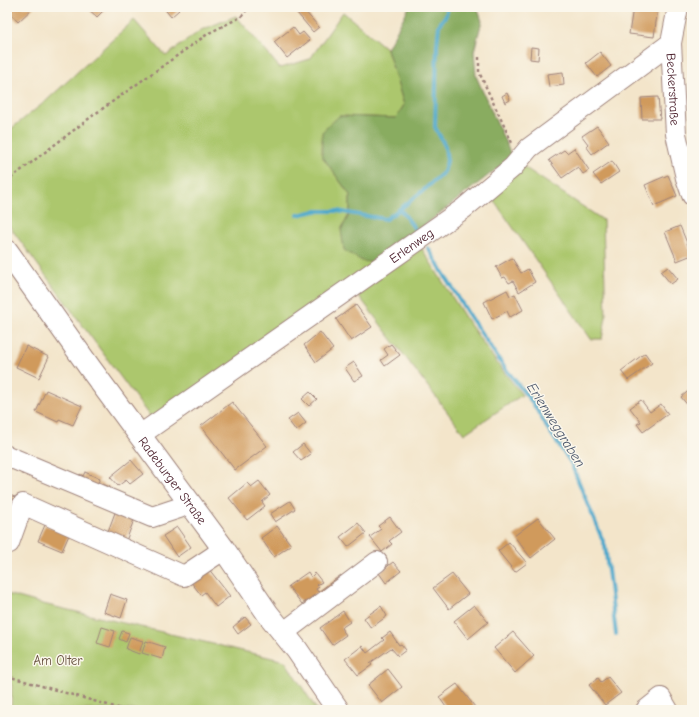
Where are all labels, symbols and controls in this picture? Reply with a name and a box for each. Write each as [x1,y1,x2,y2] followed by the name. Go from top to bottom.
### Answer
[664,53,683,126] street label: Beckerstraße
[386,225,436,266] street label: Erlenweg
[523,380,589,471] water label: Erlenweggraben
[136,434,210,527] street label: Radeburger Straße
[34,653,83,668] park label: Am Olter

